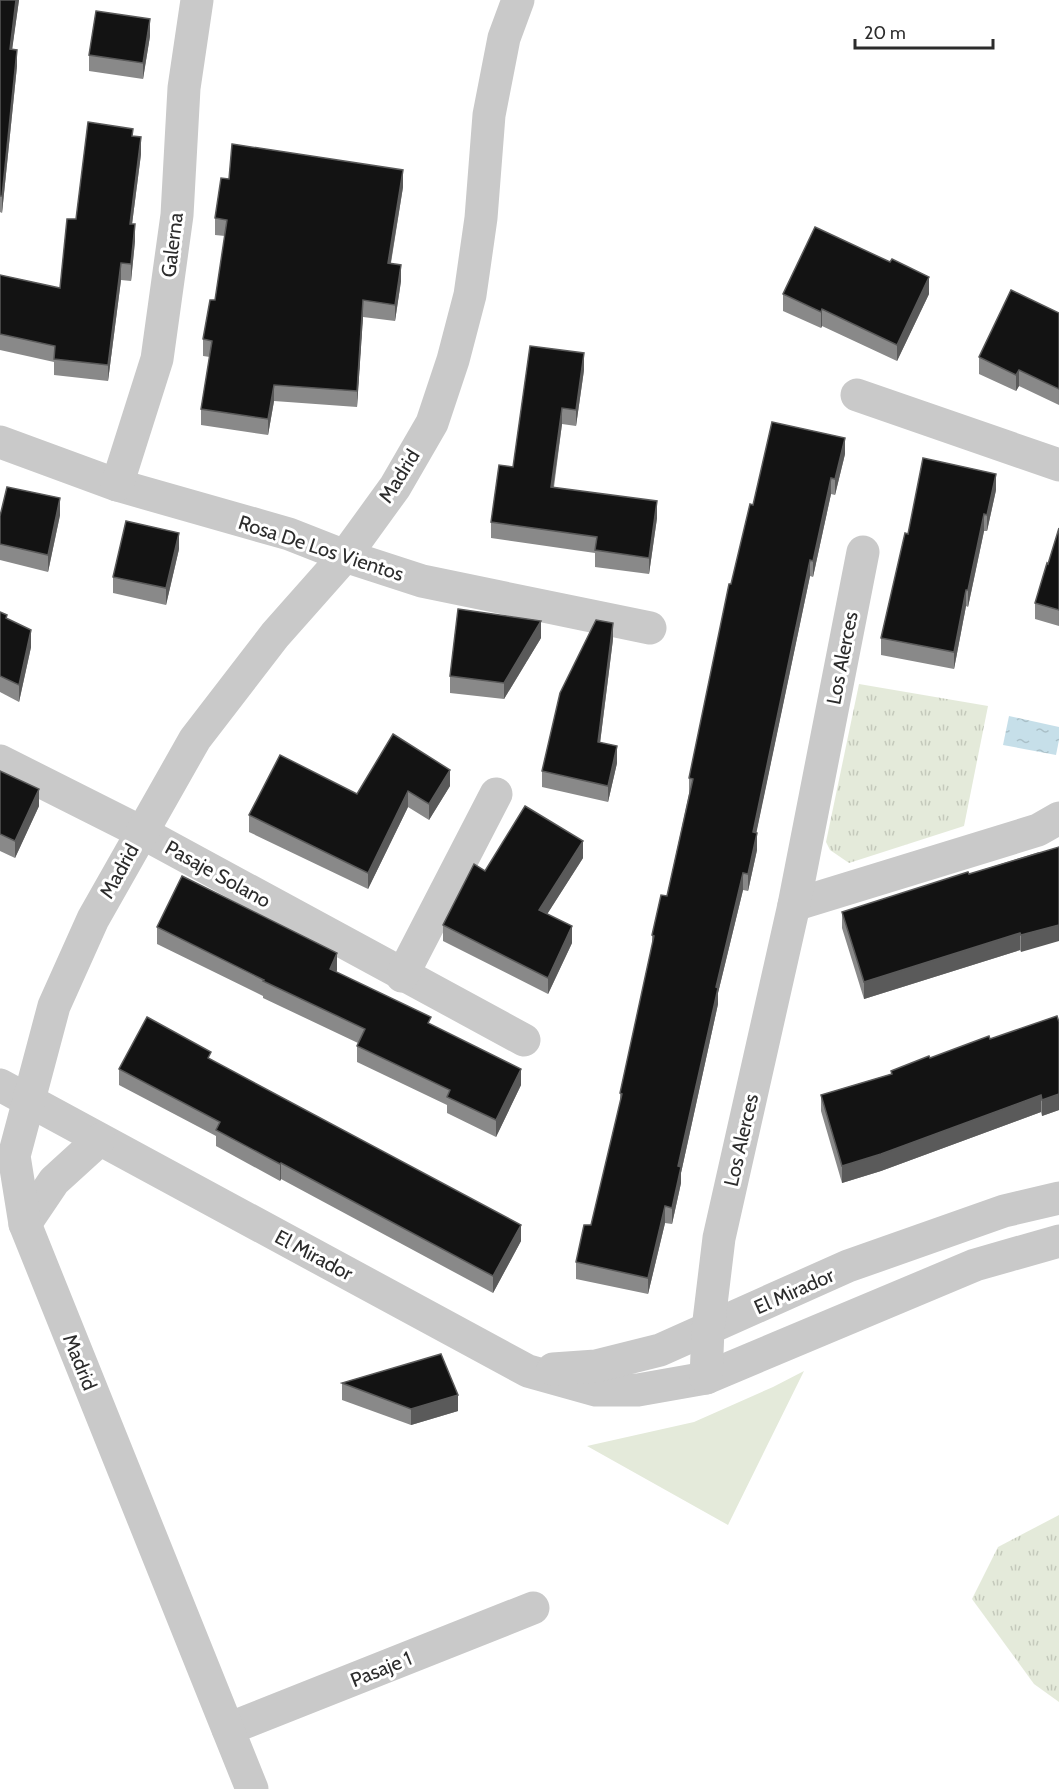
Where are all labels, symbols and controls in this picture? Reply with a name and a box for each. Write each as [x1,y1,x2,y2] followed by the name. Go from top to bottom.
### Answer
[855,12,993,50] scale bar
[864,22,906,44] text: 20 m
[156,211,188,279] street label: Galerna
[373,445,425,507] street label: Madrid
[235,510,407,586] street label: Rosa De Los Vientos
[821,609,863,707] street label: Los Alerces
[161,835,275,913] street label: Pasaje Solano
[94,840,144,902] street label: Madrid
[719,1091,763,1189] street label: Los Alerces
[271,1225,358,1286] street label: El Mirador
[750,1263,838,1319] street label: El Mirador
[58,1330,102,1394] street label: Madrid
[347,1646,415,1692] street label: Pasaje 1

